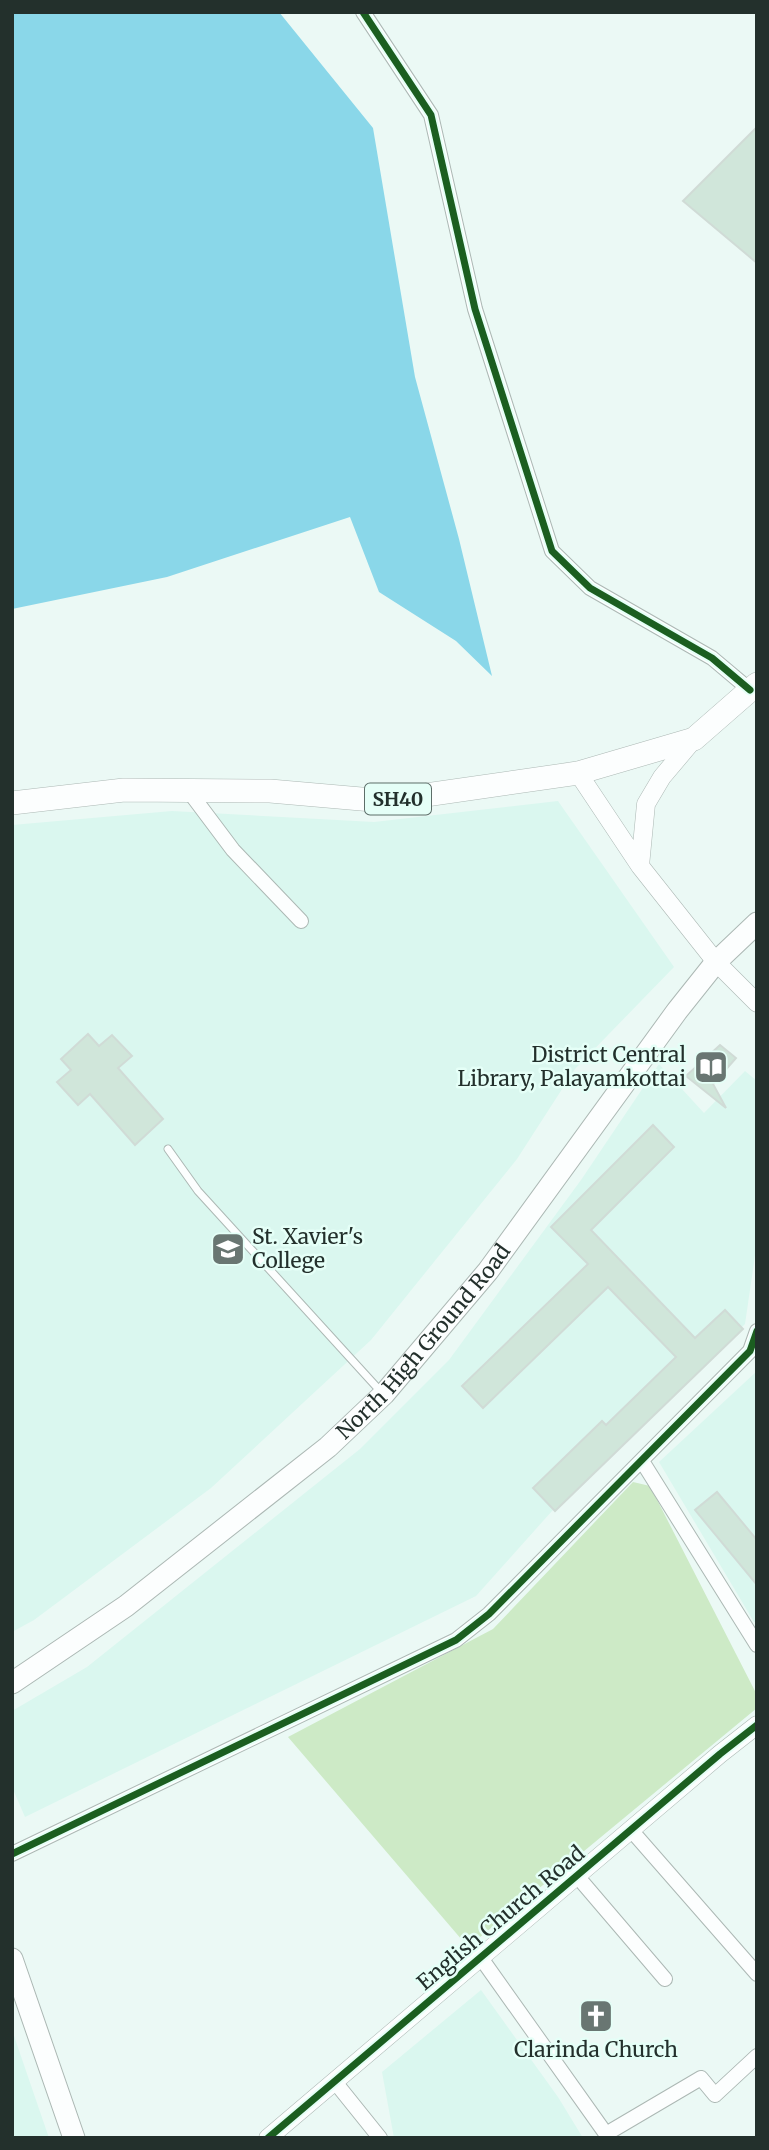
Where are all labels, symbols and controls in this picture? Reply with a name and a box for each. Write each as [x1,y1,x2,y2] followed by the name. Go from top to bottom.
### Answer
[365,784,431,814] road number: SH40
[457,1041,686,1092] place label: District Central Library, Palayamkottai
[692,1048,730,1086] library icon: District Central Library, Palayamkottai
[252,1223,363,1274] place label: St. Xavier's College
[209,1230,247,1268] school or university icon: St. Xavier's College
[331,1238,516,1445] street label: North High Ground Road
[411,1839,590,1996] street label: English Church Road
[577,1997,615,2035] church icon: Clarinda Church
[514,2036,678,2063] place label: Clarinda Church

